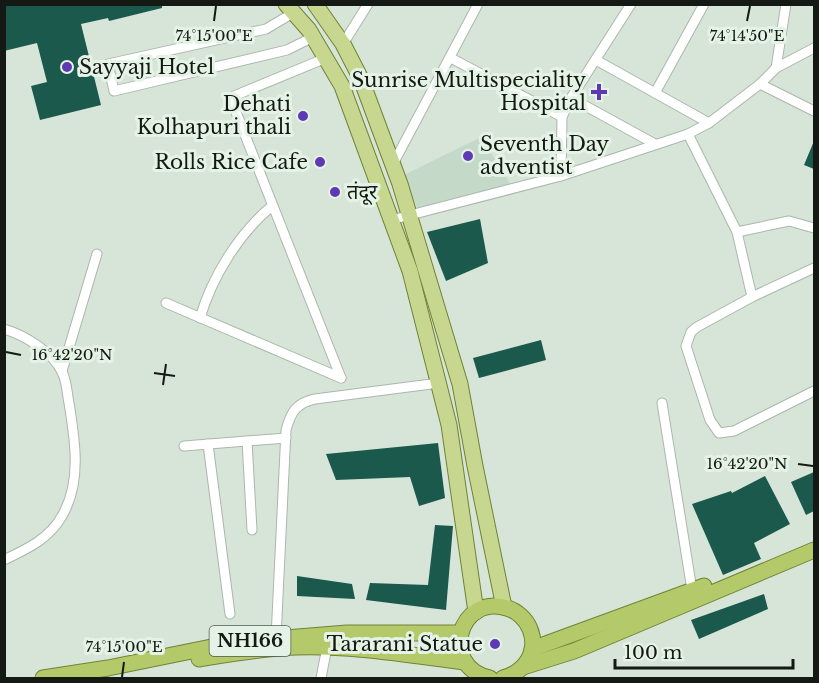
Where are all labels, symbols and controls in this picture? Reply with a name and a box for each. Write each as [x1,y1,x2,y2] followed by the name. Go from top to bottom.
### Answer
[175,26,253,45] text: 74°15'00"E
[710,26,784,45] text: 74°14'50"E
[79,55,214,79] place label: Sayyaji Hotel
[60,60,74,74] marker: Sayyaji Hotel
[351,68,586,115] place label: Sunrise Multispeciality Hospital
[590,83,608,101] marker: Sunrise Multispeciality Hospital
[137,92,291,139] place label: Dehati Kolhapuri thali
[296,109,310,123] marker: Dehati Kolhapuri thali
[480,132,609,179] place label: Seventh Day adventist
[461,149,475,163] marker: Seventh Day adventist
[154,150,308,174] place label: Rolls Rice Cafe
[313,155,327,169] marker: Rolls Rice Cafe
[347,180,378,205] place label: तंदूर
[328,185,342,199] marker: तंदूर
[31,345,113,364] text: 16°42'20"N
[706,454,788,473] text: 16°42'20"N
[210,626,290,656] road number: NH166
[327,632,483,656] place label: Tararani Statue
[615,632,794,670] scale bar
[85,637,163,656] text: 74°15'00"E
[488,637,502,651] marker: Tararani Statue
[624,642,682,664] text: 100 m

